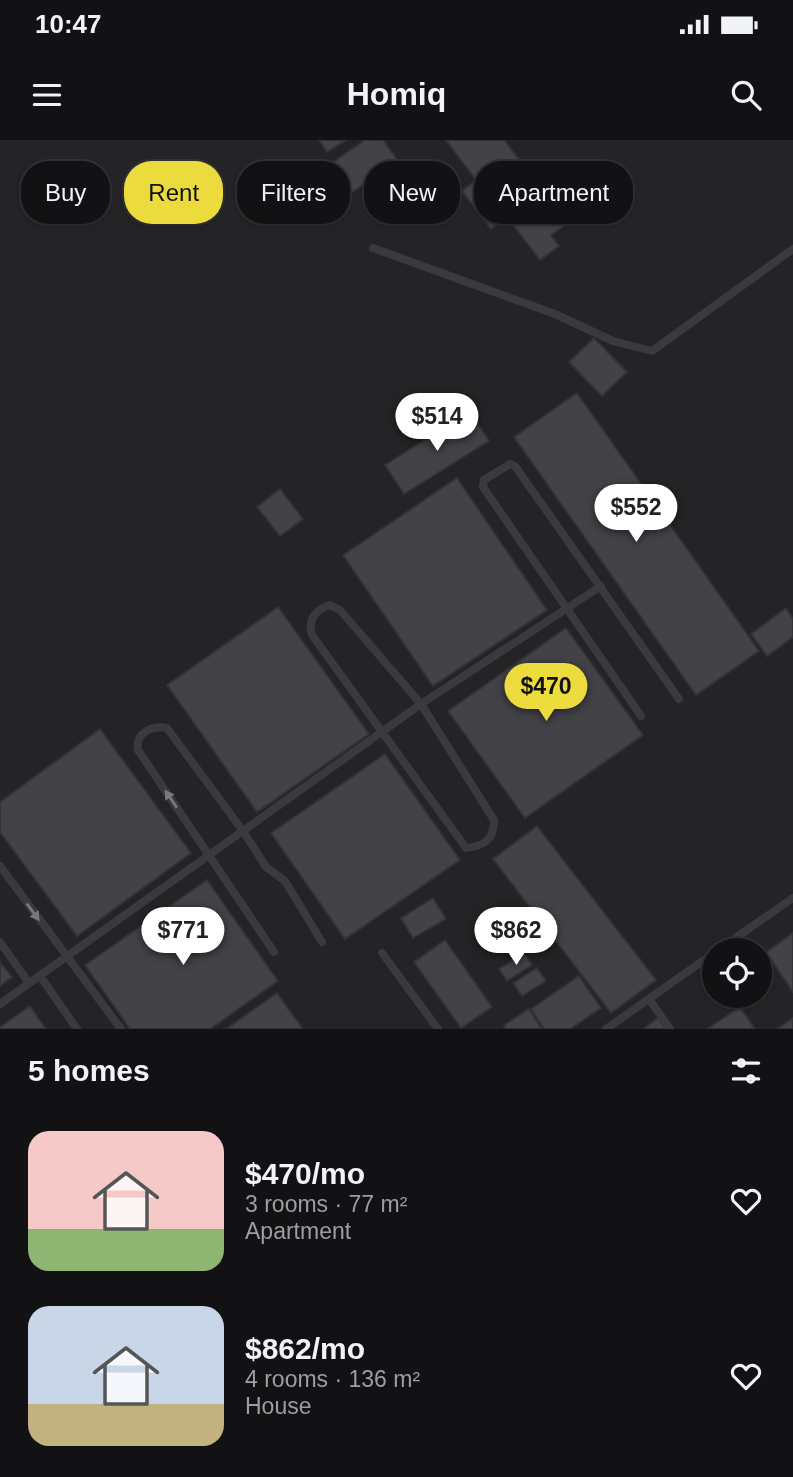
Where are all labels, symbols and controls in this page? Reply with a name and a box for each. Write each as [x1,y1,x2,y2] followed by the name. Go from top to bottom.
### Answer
[35,9,102,39] text: 10:47
[28,76,66,114] icon: menu
[347,76,446,112] text: Homiq
[727,76,765,114] icon: search
[21,161,110,224] chip: Buy
[124,161,223,224] chip: Rent
[237,161,350,224] chip: Filters
[364,161,460,224] chip: New
[474,161,633,224] chip: Apartment
[396,394,478,453] pin: $514
[411,403,463,429] text: $514
[595,484,677,544] pin: $552
[610,494,662,520] text: $552
[505,664,587,723] pin: $470
[520,673,572,699] text: $470
[164,790,178,808] one-way arrow
[26,902,40,921] one-way arrow
[142,908,224,967] pin: $771
[475,908,557,967] pin: $862
[157,917,209,943] text: $771
[490,917,542,943] text: $862
[702,938,772,1008] map controls
[702,938,772,1008] button: locate
[727,1052,765,1090] icon: filters
[28,1054,150,1087] text: 5 homes
[245,1157,365,1190] text: $470/mo
[84,1159,168,1243] icon: home
[727,1182,765,1220] icon: heart
[245,1191,407,1217] text: 3 rooms · 77 m²
[245,1218,351,1244] text: Apartment
[245,1332,365,1365] text: $862/mo
[84,1334,168,1418] icon: home
[727,1357,765,1395] icon: heart
[245,1366,420,1392] text: 4 rooms · 136 m²
[245,1393,311,1419] text: House

